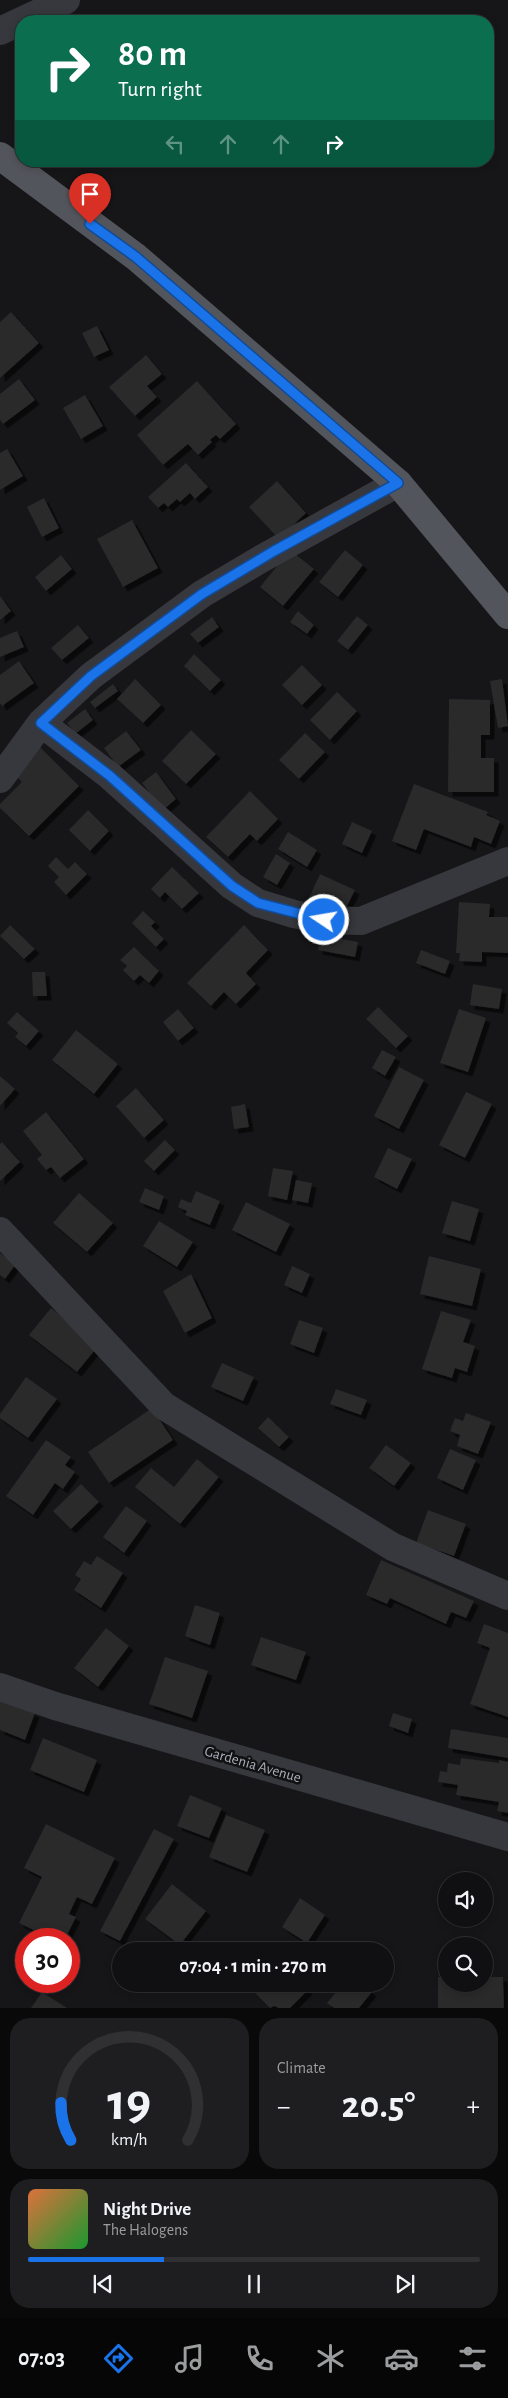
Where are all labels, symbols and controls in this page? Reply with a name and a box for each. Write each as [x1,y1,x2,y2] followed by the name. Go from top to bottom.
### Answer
[35,35,100,100] icon: right
[118,37,187,72] text: 80 m
[118,78,202,100] text: Turn right
[161,130,189,158] icon: left
[214,130,242,158] icon: ahead
[267,130,295,158] icon: ahead
[320,130,348,158] icon: right
[69,173,111,224] pin
[76,180,104,208] icon: arrive
[297,893,349,945] position arrow
[203,1744,303,1785] street label: Gardenia Avenue
[438,1872,493,1992] map controls
[438,1872,493,1927] button: sound
[15,1928,80,1993] speed limit sign: 30
[438,1937,493,1992] button: search
[179,1957,327,1976] text: 07:04 · 1 min · 270 m
[277,2060,326,2076] text: Climate
[108,2077,151,2129] text: 19
[342,2087,415,2125] text: 20.5°
[277,2093,290,2121] text: −
[467,2093,480,2121] text: +
[111,2131,148,2149] text: km/h
[103,2200,191,2219] text: Night Drive
[103,2222,188,2238] text: The Halogens
[89,2270,117,2298] icon: previous
[240,2270,268,2298] icon: pause
[391,2270,419,2298] icon: next
[101,2341,136,2376] icon: directions
[172,2341,207,2376] icon: music
[242,2341,277,2376] icon: phone
[313,2341,348,2376] icon: climate
[384,2341,419,2376] icon: car
[455,2341,490,2376] icon: filters
[18,2347,65,2369] text: 07:03

